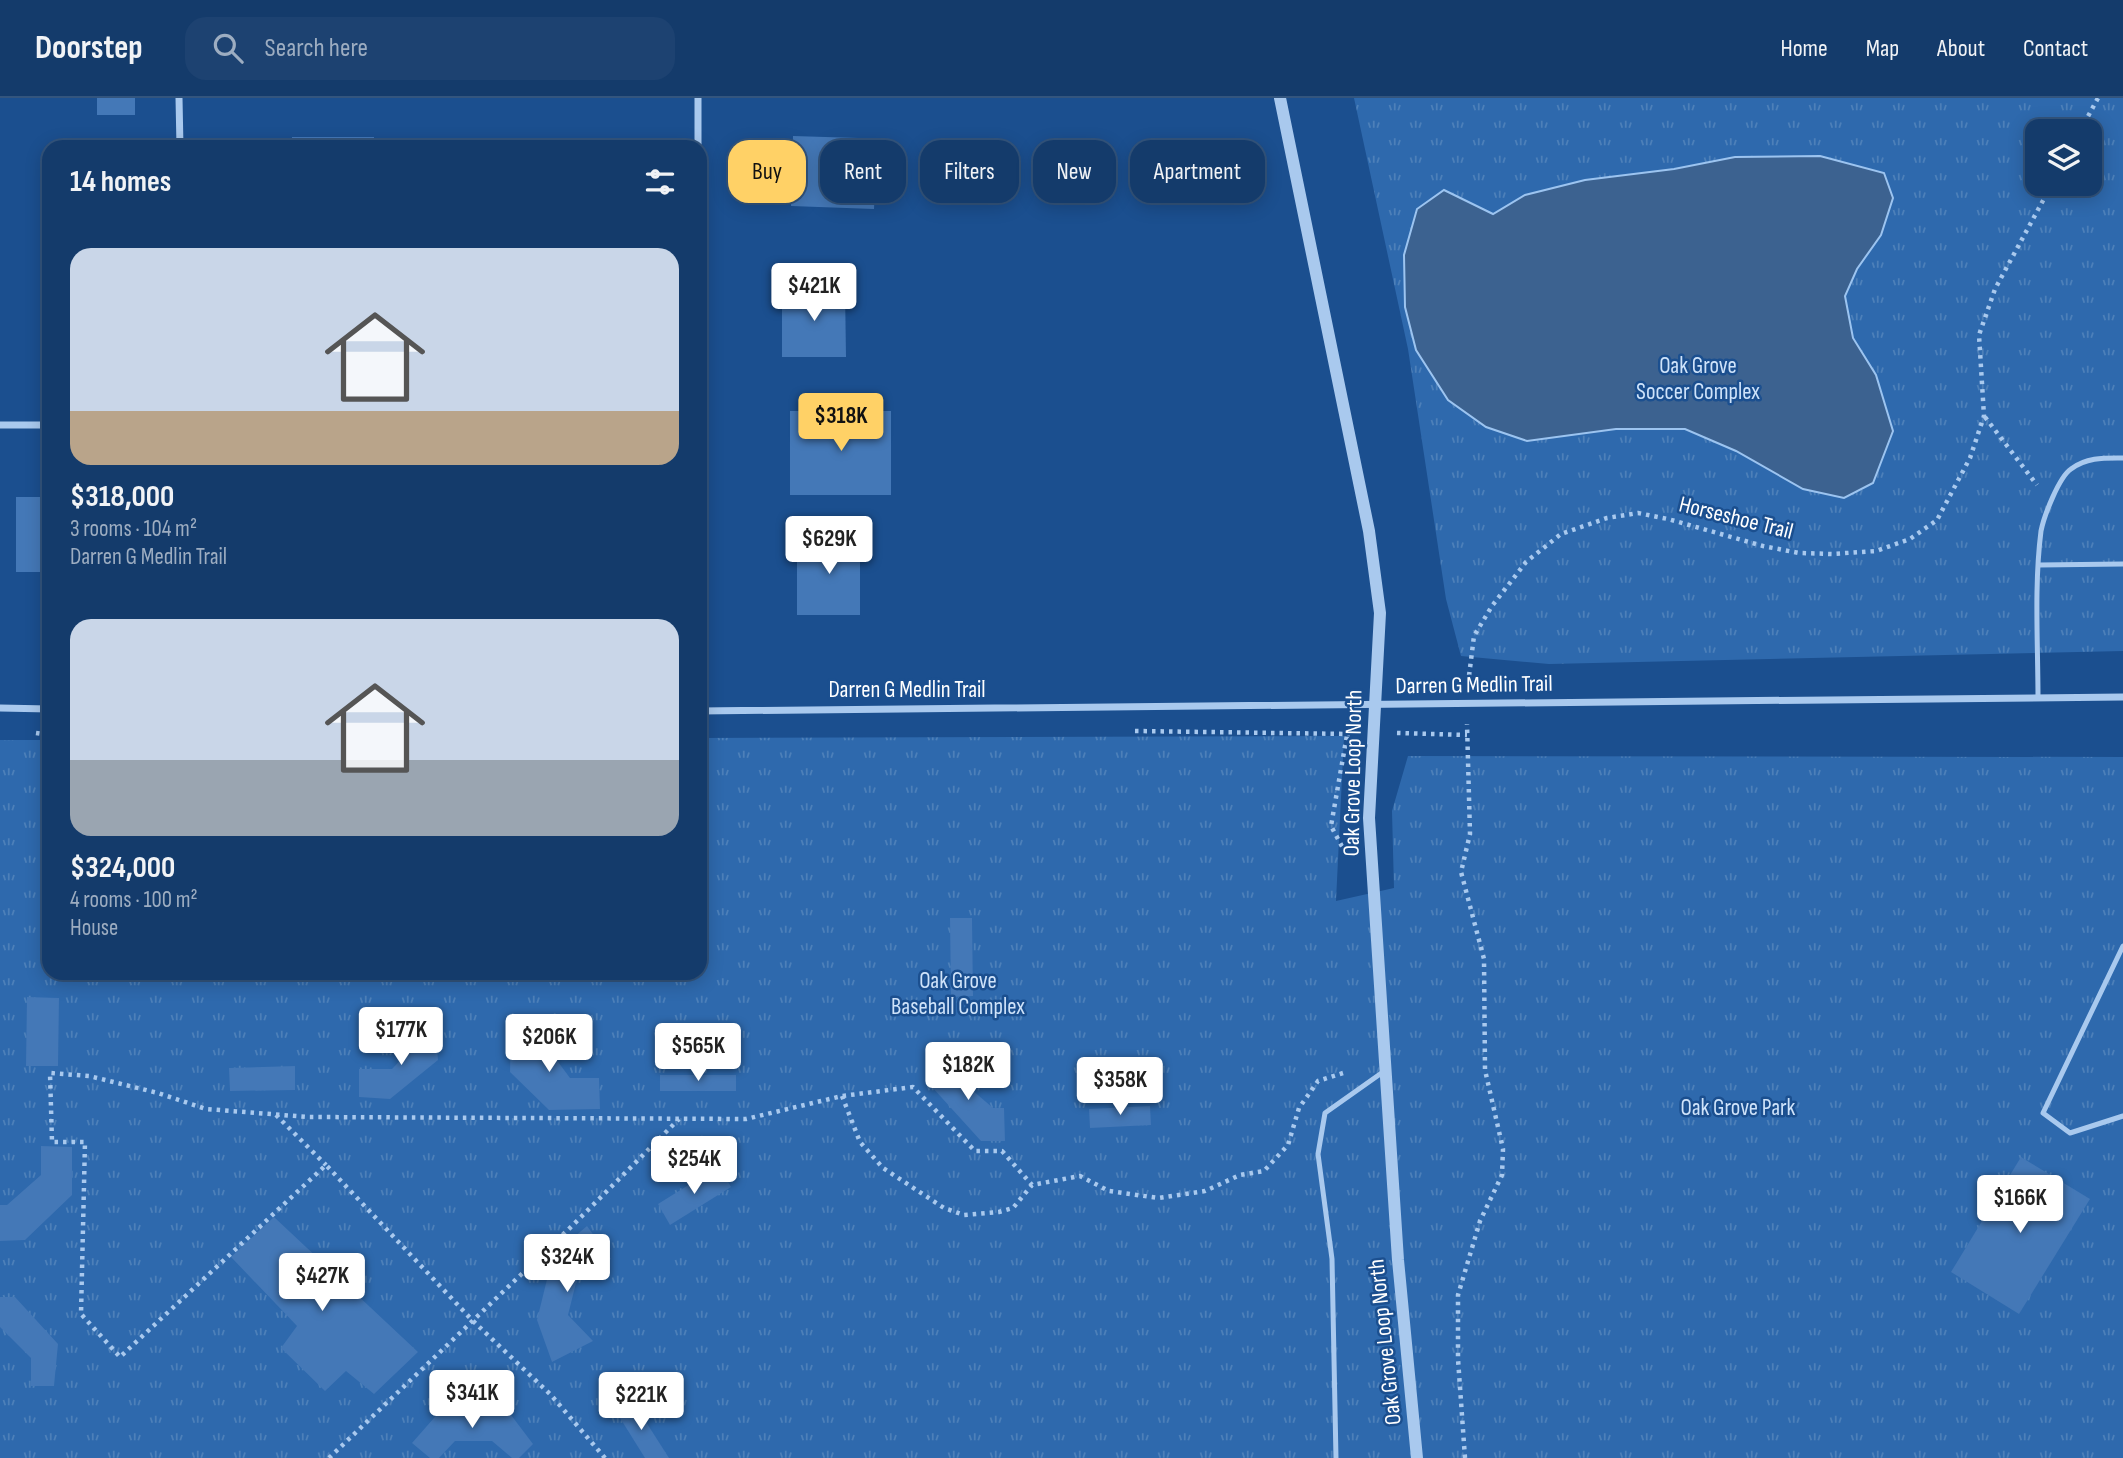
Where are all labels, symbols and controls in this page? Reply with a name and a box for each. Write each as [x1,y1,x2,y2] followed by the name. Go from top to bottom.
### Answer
[185,17,675,80] search box
[35,28,143,68] text: Doorstep
[209,29,247,67] icon: search
[265,33,368,64] text: Search here
[1780,34,1828,63] text: Home
[1866,34,1899,63] text: Map
[1937,34,1985,63] text: About
[2023,34,2088,63] text: Contact
[2025,119,2102,196] map controls
[2025,119,2102,196] button: layers
[728,140,806,203] chip: Buy
[820,140,906,203] chip: Rent
[920,140,1019,203] chip: Filters
[1033,140,1116,203] chip: New
[1130,140,1265,203] chip: Apartment
[641,163,679,201] icon: filters
[70,164,171,200] text: 14 homes
[765,264,863,323] pin: $421K
[787,272,841,300] text: $421K
[312,294,438,420] icon: home
[1636,352,1760,406] park label: Oak Grove Soccer Complex
[792,394,890,453] pin: $318K
[814,402,868,430] text: $318K
[70,479,174,515] text: $318,000
[1676,490,1796,546] street label: Horseshoe Trail
[70,515,197,543] text: 3 rooms · 104 m²
[780,517,878,576] pin: $629K
[801,525,857,553] text: $629K
[70,543,227,571] text: Darren G Medlin Trail
[312,665,438,791] icon: home
[1395,670,1553,700] street label: Darren G Medlin Trail
[828,676,986,704] street label: Darren G Medlin Trail
[1338,689,1368,857] street label: Oak Grove Loop North
[70,850,175,886] text: $324,000
[70,886,198,914] text: 4 rooms · 100 m²
[70,914,118,942] text: House
[891,967,1025,1021] park label: Oak Grove Baseball Complex
[352,1007,450,1067] pin: $177K
[500,1014,598,1074] pin: $206K
[375,1016,427,1044] text: $177K
[522,1023,576,1051] text: $206K
[649,1024,747,1083] pin: $565K
[671,1032,725,1060] text: $565K
[919,1042,1017,1102] pin: $182K
[941,1051,995,1079] text: $182K
[1071,1058,1169,1117] pin: $358K
[1093,1066,1147,1094] text: $358K
[1681,1094,1796,1122] park label: Oak Grove Park
[645,1136,743,1196] pin: $254K
[667,1145,721,1173] text: $254K
[1971,1176,2069,1235] pin: $166K
[1993,1184,2047,1212] text: $166K
[518,1234,616,1294] pin: $324K
[540,1243,594,1271] text: $324K
[273,1254,371,1313] pin: $427K
[1362,1258,1408,1426] street label: Oak Grove Loop North
[295,1262,349,1290] text: $427K
[423,1370,521,1430] pin: $341K
[592,1372,690,1432] pin: $221K
[445,1379,499,1407] text: $341K
[615,1381,667,1409] text: $221K

